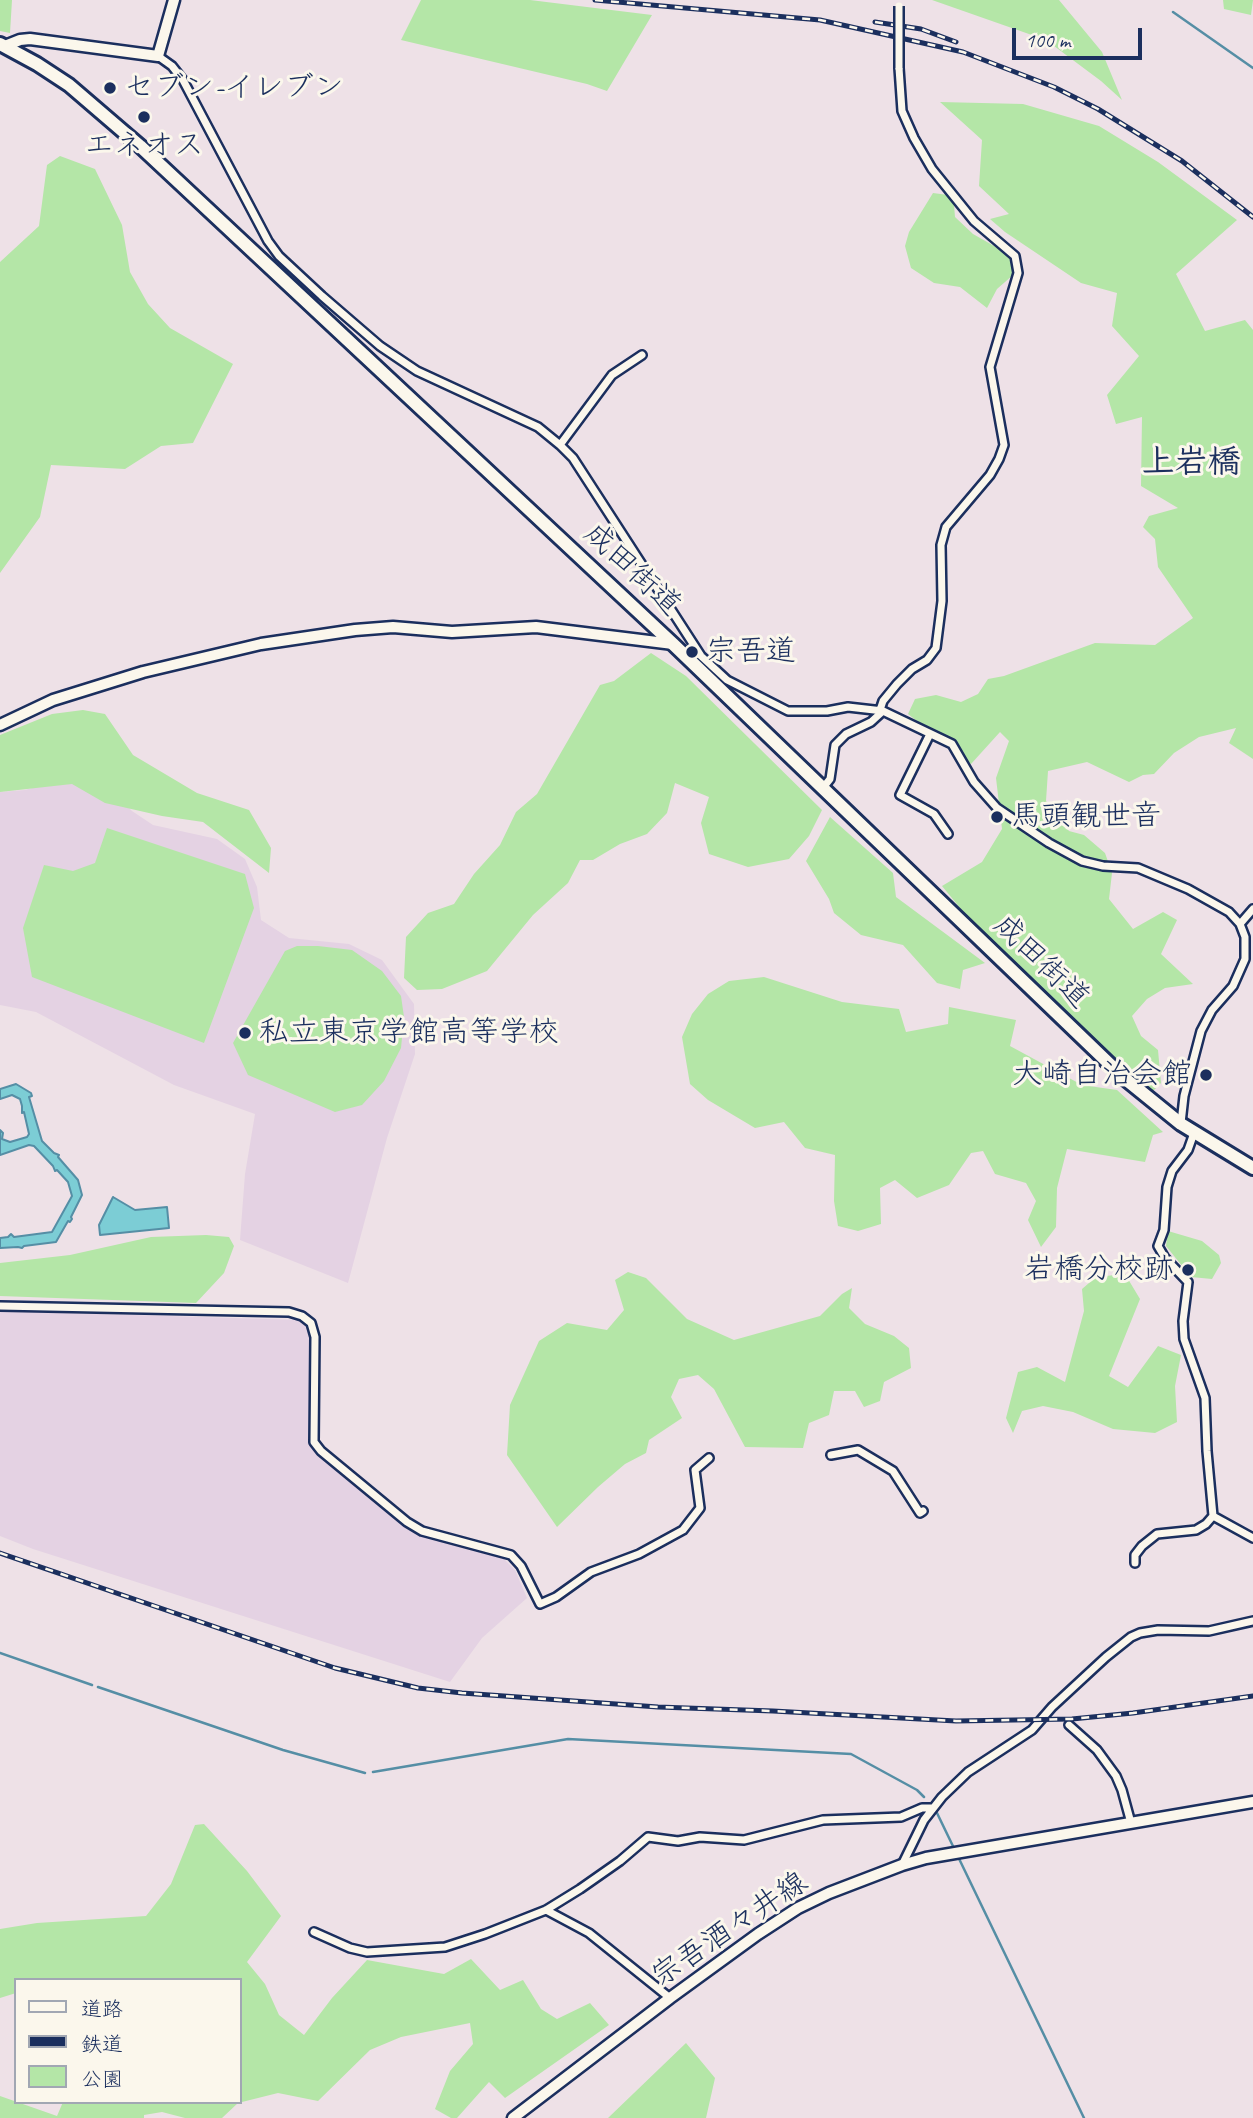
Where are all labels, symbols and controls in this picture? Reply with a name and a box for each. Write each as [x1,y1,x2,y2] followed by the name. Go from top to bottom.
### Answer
[1015,14,1144,58] scale bar
[1025,27,1070,53] text: 100 m
[124,70,344,106] place label: セブン-イレブン
[102,80,118,96] marker: セブン-イレブン
[136,109,152,125] marker: エネオス
[84,128,204,164] place label: エネオス
[1142,443,1240,483] district label: 上岩橋
[576,516,688,624] street label: 成田街道
[706,634,796,670] place label: 宗吾道
[684,644,700,660] marker: 宗吾道
[1011,799,1161,835] place label: 馬頭観世音
[989,809,1005,825] marker: 馬頭観世音
[985,907,1097,1017] street label: 成田街道
[259,1015,559,1051] place label: 私立東京学館高等学校
[237,1025,253,1041] marker: 私立東京学館高等学校
[1012,1057,1192,1093] place label: 大崎自治会館
[1198,1067,1214,1083] marker: 大崎自治会館
[1024,1252,1174,1288] place label: 岩橋分校跡
[1180,1262,1196,1278] marker: 岩橋分校跡
[645,1865,815,1995] street label: 宗吾酒々井線
[14,1978,242,2104] legend
[81,1996,123,2022] text: 道路
[81,2031,123,2057] text: 鉄道
[81,2066,123,2092] text: 公園

